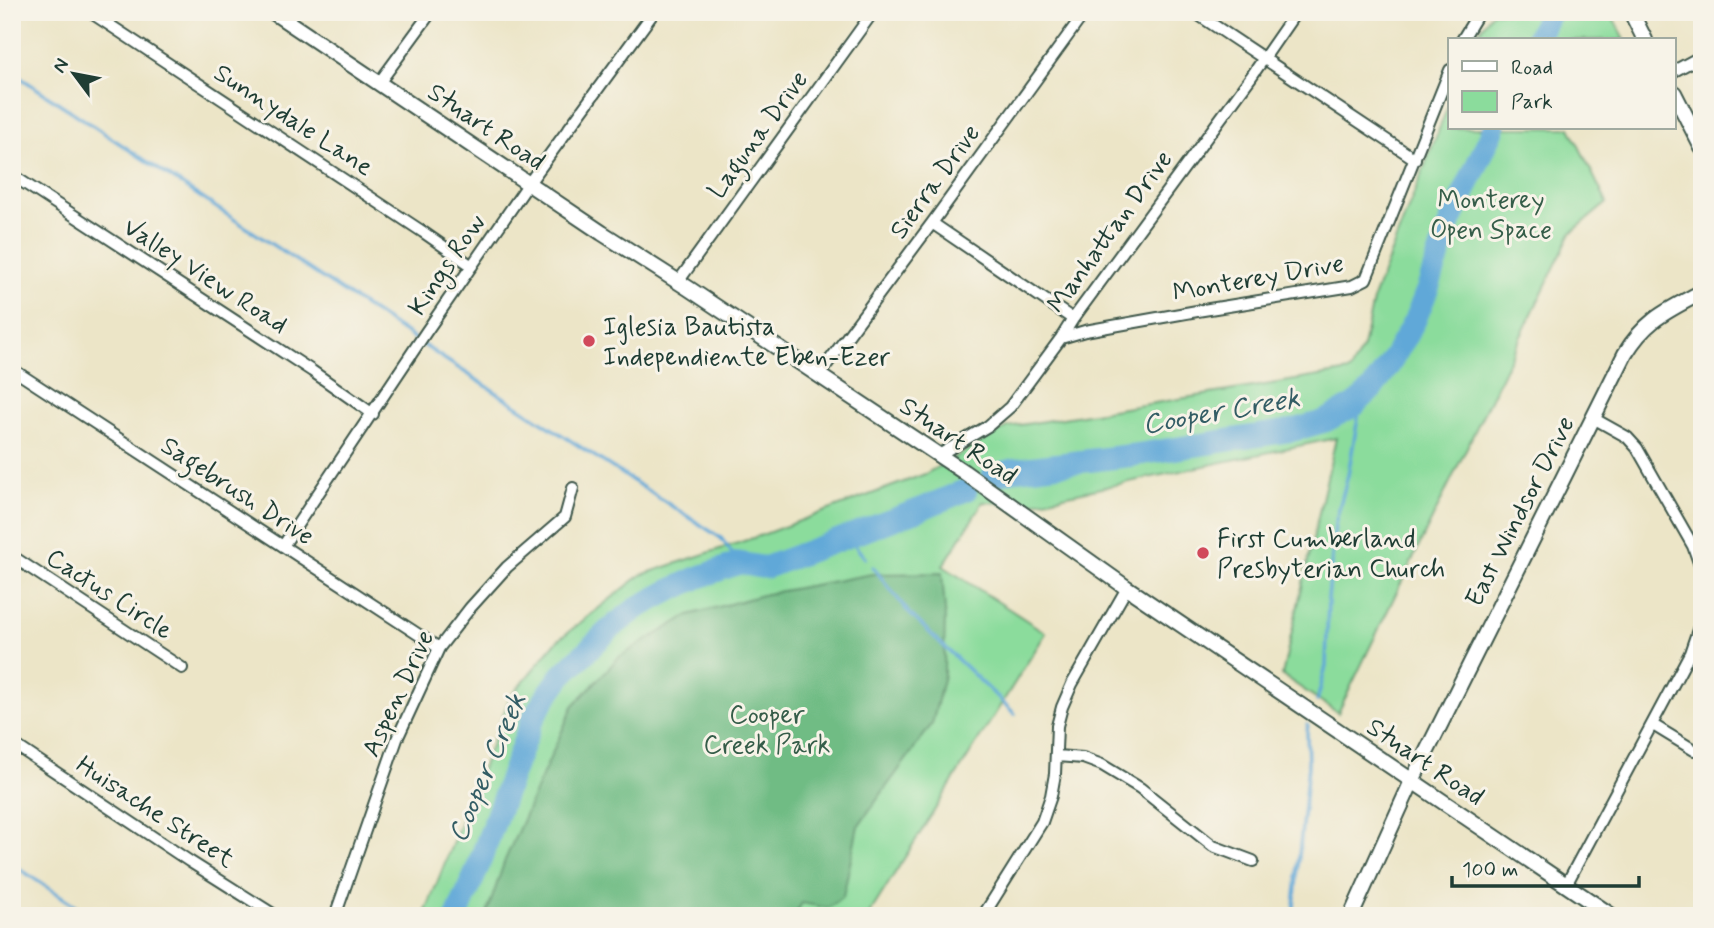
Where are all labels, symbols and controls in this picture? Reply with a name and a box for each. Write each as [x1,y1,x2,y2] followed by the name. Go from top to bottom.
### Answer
[38,38,108,108] north arrow
[1448,38,1676,130] legend
[47,54,75,78] text: N
[1511,54,1553,82] text: Road
[207,57,379,185] street label: Sunnydale Lane
[701,64,819,208] street label: Laguna Drive
[420,76,551,179] street label: Stuart Road
[1511,88,1553,116] text: Park
[883,118,989,246] street label: Sierra Drive
[1040,144,1181,320] street label: Manhattan Drive
[1430,184,1552,248] park label: Monterey Open Space
[401,207,496,324] street label: Kings Row
[116,211,294,343] street label: Valley View Road
[1170,247,1347,311] street label: Monterey Drive
[603,311,890,375] place label: Iglesia Bautista Independiente Eben-Ezer
[581,333,597,349] marker: Iglesia Bautista Independiente Eben-Ezer
[1140,380,1303,444] water label: Cooper Creek
[892,390,1023,493] street label: Stuart Road
[1458,411,1584,613] street label: East Windsor Drive
[152,429,320,556] street label: Sagebrush Drive
[1217,523,1445,587] place label: First Cumberland Presbyterian Church
[39,541,179,648] street label: Cactus Circle
[1195,545,1211,561] marker: First Cumberland Presbyterian Church
[355,625,443,763] street label: Aspen Drive
[440,688,536,848] water label: Cooper Creek
[704,699,831,763] park label: Cooper Creek Park
[1359,711,1490,814] street label: Stuart Road
[69,749,241,877] street label: Huisache Street
[1452,844,1639,888] scale bar
[1462,856,1518,884] text: 100 m

